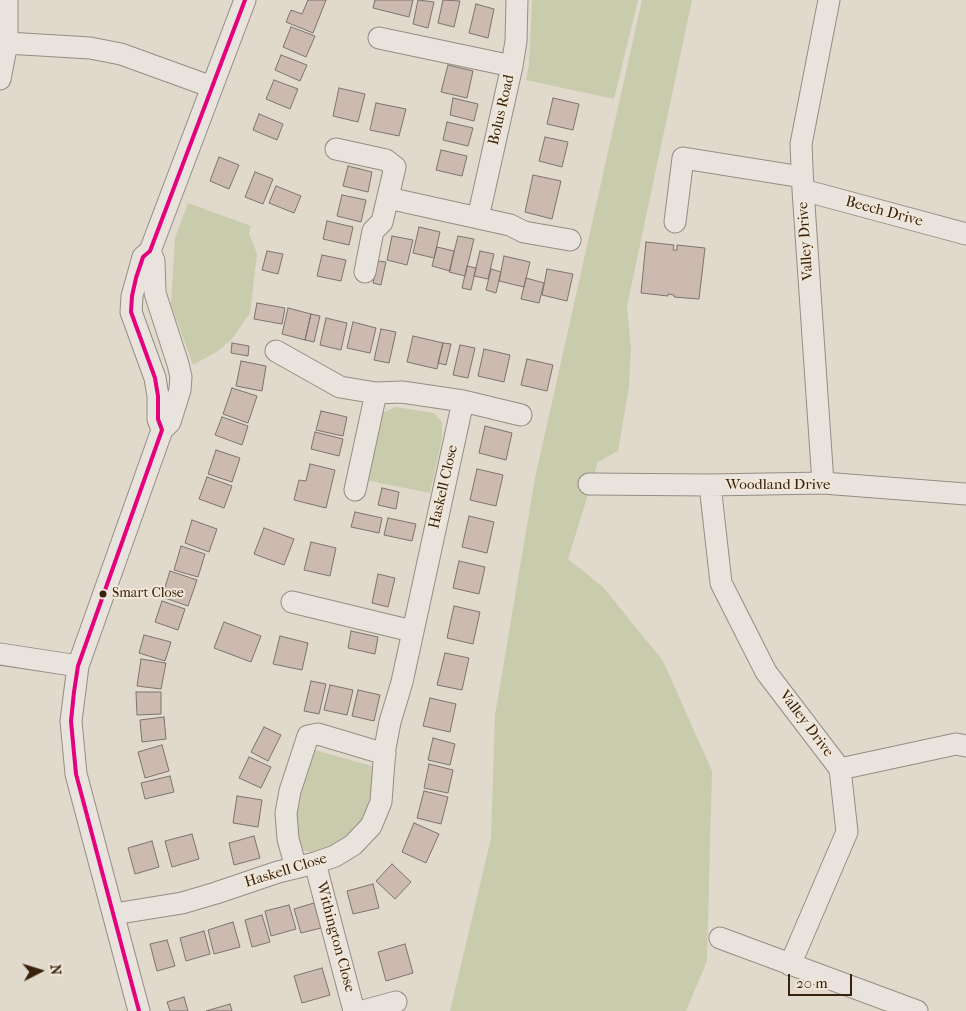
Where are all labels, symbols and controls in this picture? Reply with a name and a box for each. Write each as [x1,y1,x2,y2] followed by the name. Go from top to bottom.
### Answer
[485,73,519,147] street label: Bolus Road
[843,193,925,231] street label: Beech Drive
[794,201,818,281] street label: Valley Drive
[426,443,462,531] street label: Haskell Close
[726,476,830,494] street label: Woodland Drive
[112,586,184,602] place label: Smart Close
[98,589,108,599] marker: Smart Close
[775,687,837,761] street label: Valley Drive
[243,850,329,892] street label: Haskell Close
[312,880,358,994] street label: Withington Close
[15,946,65,996] north arrow
[47,964,64,976] text: N
[791,964,855,996] scale bar
[796,974,828,992] text: 20 m

